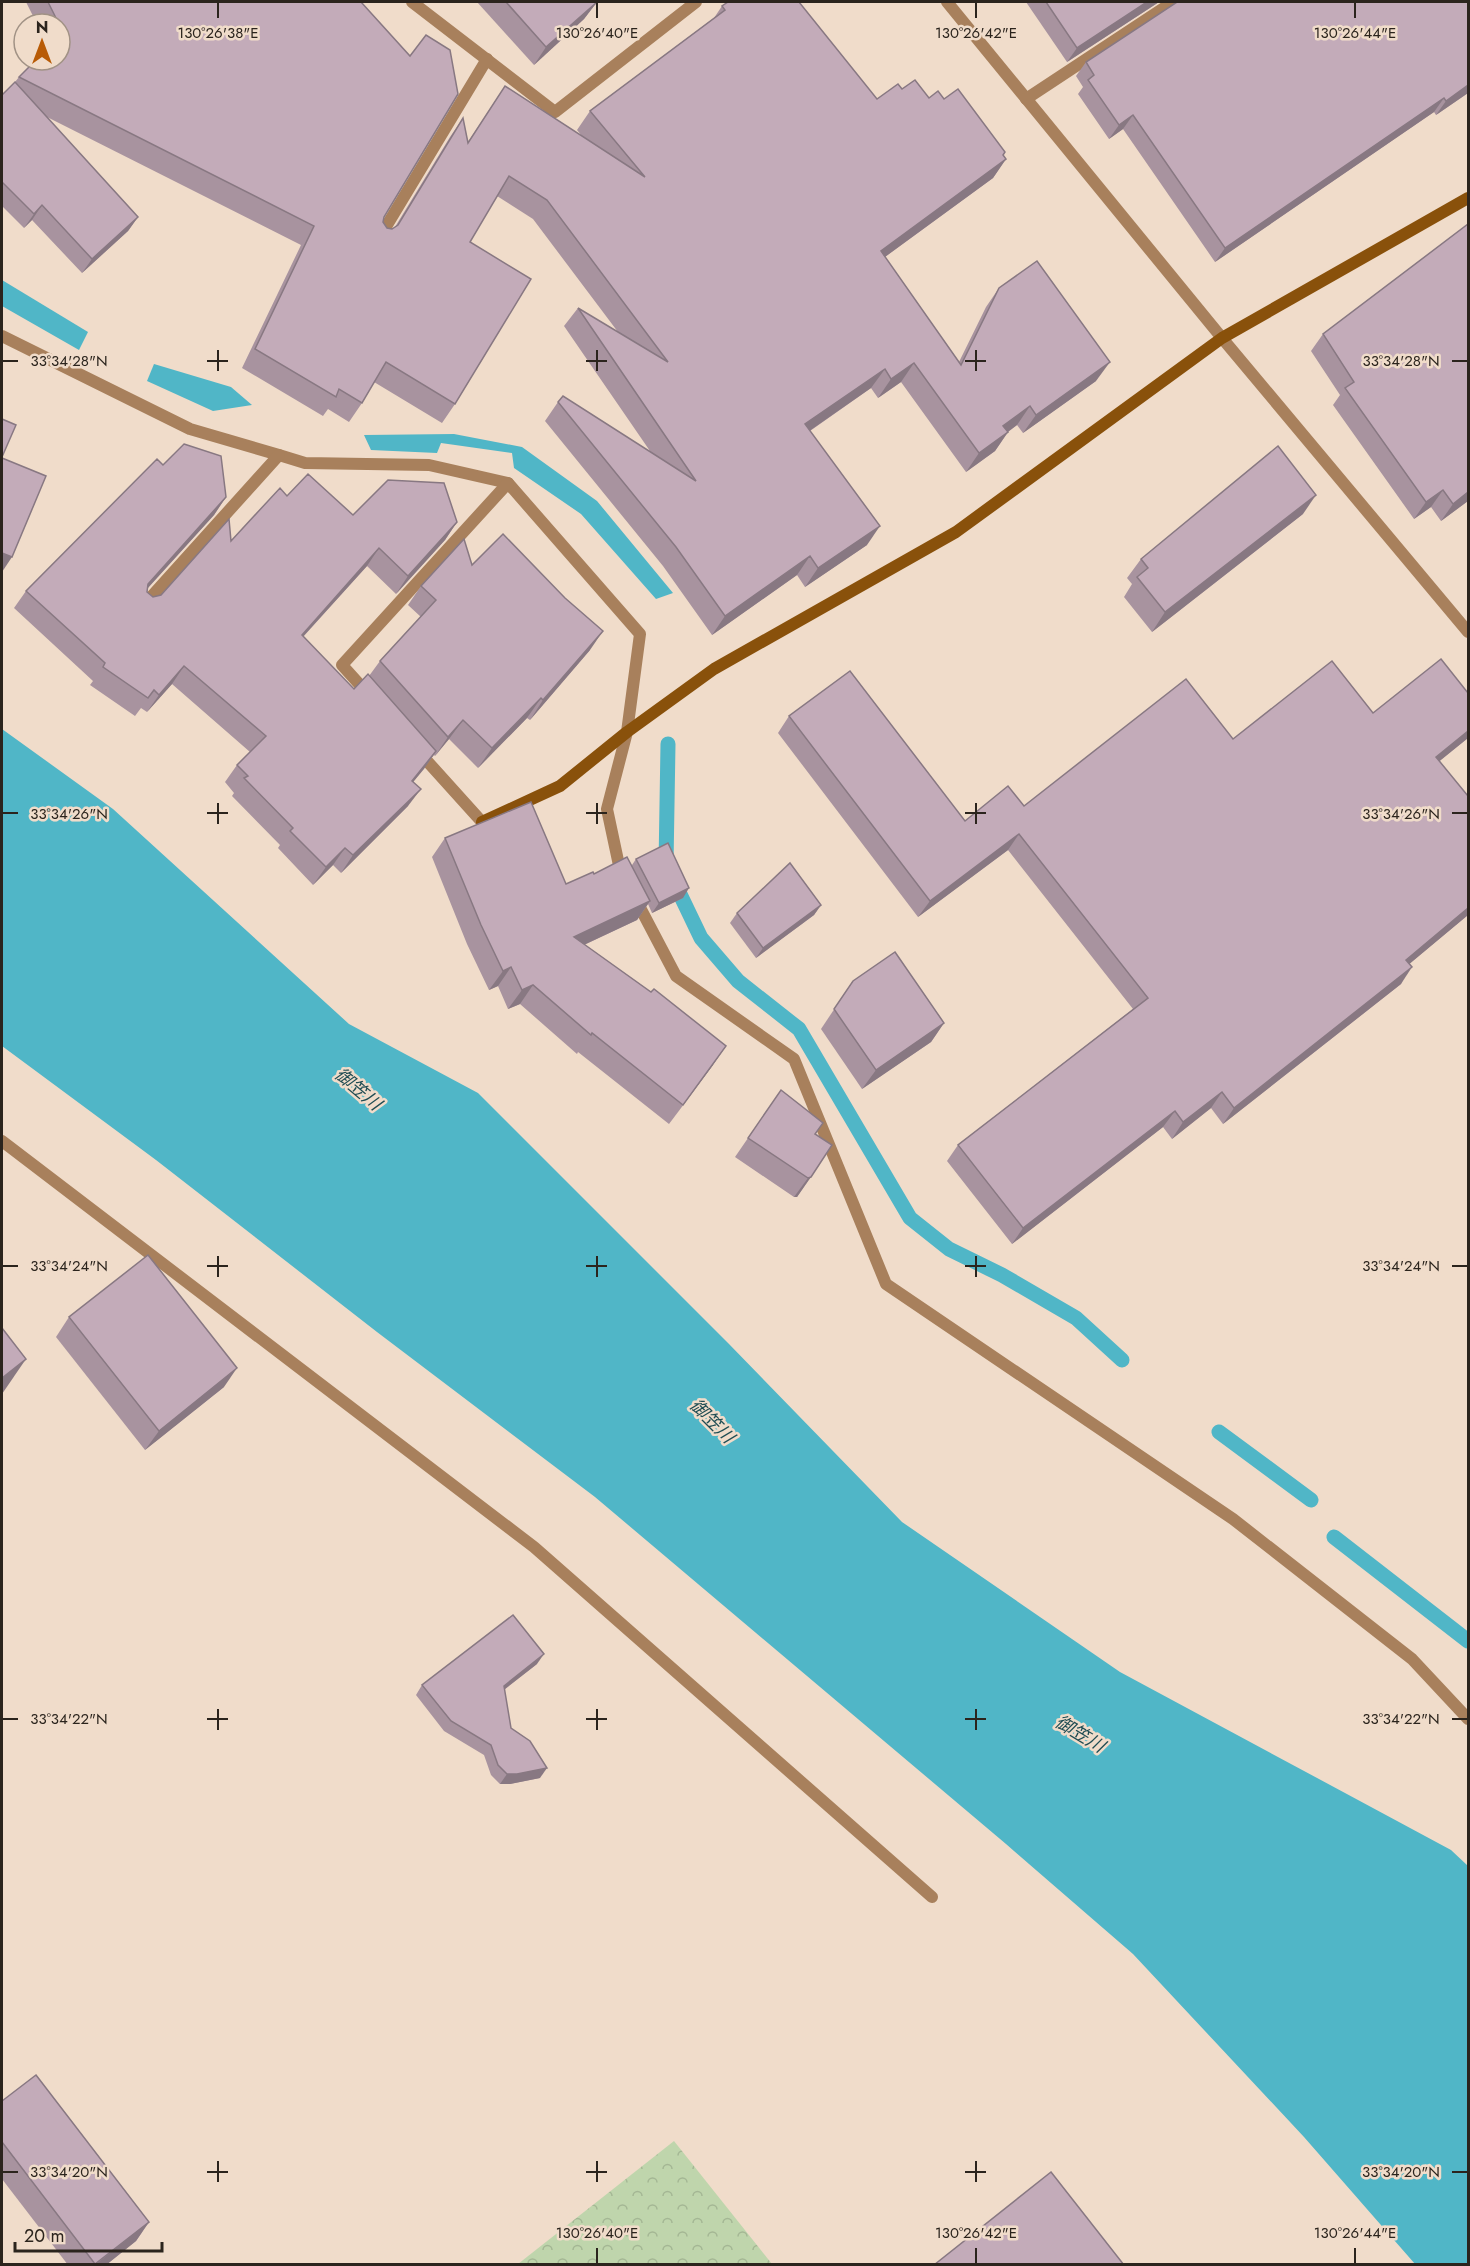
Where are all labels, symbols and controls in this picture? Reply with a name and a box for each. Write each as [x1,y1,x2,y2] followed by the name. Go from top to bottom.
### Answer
[12,12,72,72] north arrow
[36,16,48,39] text: N
[177,22,259,44] text: 130°26'38"E
[556,22,638,44] text: 130°26'40"E
[935,22,1017,44] text: 130°26'42"E
[1314,22,1396,44] text: 130°26'44"E
[30,350,108,372] text: 33°34'28"N
[1362,350,1440,372] text: 33°34'28"N
[30,803,108,825] text: 33°34'26"N
[1362,803,1440,825] text: 33°34'26"N
[329,1062,389,1118] water label: 御笠川
[30,1255,108,1277] text: 33°34'24"N
[1362,1255,1440,1277] text: 33°34'24"N
[684,1393,742,1451] water label: 御笠川
[30,1708,108,1730] text: 33°34'22"N
[1362,1708,1440,1730] text: 33°34'22"N
[1050,1709,1112,1760] water label: 御笠川
[30,2161,108,2183] text: 33°34'20"N
[1362,2161,1440,2183] text: 33°34'20"N
[15,2215,162,2253] scale bar
[556,2222,638,2244] text: 130°26'40"E
[935,2222,1017,2244] text: 130°26'42"E
[1314,2222,1396,2244] text: 130°26'44"E
[24,2223,64,2249] text: 20 m

